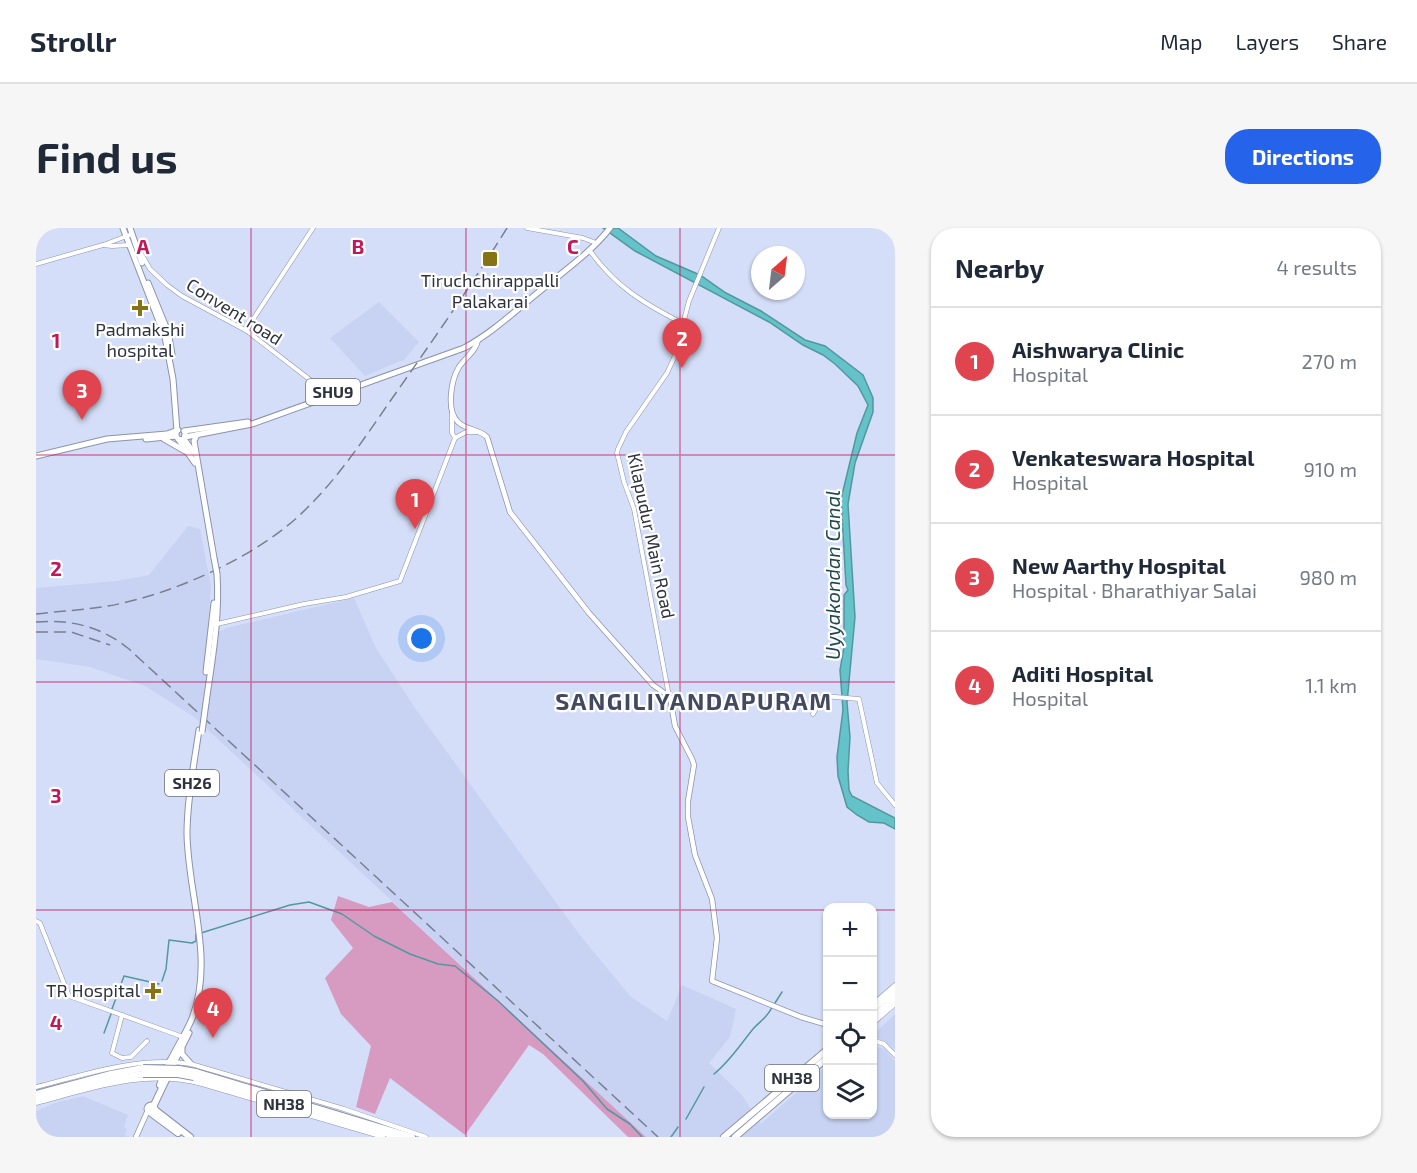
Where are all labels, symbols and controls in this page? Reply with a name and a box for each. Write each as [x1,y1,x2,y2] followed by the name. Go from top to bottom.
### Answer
[30,24,116,58] text: Strollr
[1160,29,1202,54] text: Map
[1235,29,1299,54] text: Layers
[1332,29,1387,54] text: Share
[1225,129,1381,184] button: Directions
[36,131,178,181] text: Find us
[136,234,150,258] text: A
[352,234,364,258] text: B
[567,234,579,258] text: C
[751,246,805,300] north arrow
[481,250,499,268] marker: Tiruchchirappalli Palakarai
[955,252,1044,283] text: Nearby
[1277,255,1357,279] text: 4 results
[421,269,559,312] place label: Tiruchchirappalli Palakarai
[183,273,286,349] street label: Convent road
[131,299,149,317] marker: Padmakshi hospital
[95,318,185,361] place label: Padmakshi hospital
[662,318,702,368] pin: 2
[52,328,60,352] text: 1
[1012,336,1184,362] text: Aishwarya Clinic
[970,349,979,373] text: 1
[1301,349,1357,373] text: 270 m
[1012,362,1088,386] text: Hospital
[62,370,102,420] pin: 3
[306,379,360,405] road number: SHU9
[1012,444,1255,470] text: Venkateswara Hospital
[624,451,680,620] street label: Kilapudur Main Road
[969,457,980,481] text: 2
[1304,457,1357,481] text: 910 m
[1012,470,1088,494] text: Hospital
[396,480,434,529] pin: 1
[820,490,845,660] water label: Uyyakondan Canal
[1012,552,1226,578] text: New Aarthy Hospital
[50,556,62,580] text: 2
[969,565,980,589] text: 3
[1299,565,1357,589] text: 980 m
[1012,578,1257,602] text: Hospital · Bharathiyar Salai
[407,624,436,653] your location
[1012,660,1153,686] text: Aditi Hospital
[968,673,981,697] text: 4
[1305,673,1357,697] text: 1.1 km
[555,686,833,715] district label: SANGILIYANDAPURAM
[1012,686,1088,710] text: Hospital
[165,770,219,796] road number: SH26
[50,783,62,807] text: 3
[823,903,877,1119] map controls
[823,903,877,957] button: +
[823,957,877,1011] button: −
[46,979,141,1001] place label: TR Hospital
[144,982,162,1000] marker: TR Hospital
[194,988,232,1038] pin: 4
[50,1010,63,1034] text: 4
[823,1011,877,1065] button: locate
[765,1065,819,1091] road number: NH38
[823,1065,877,1119] button: layers
[257,1091,311,1117] road number: NH38

